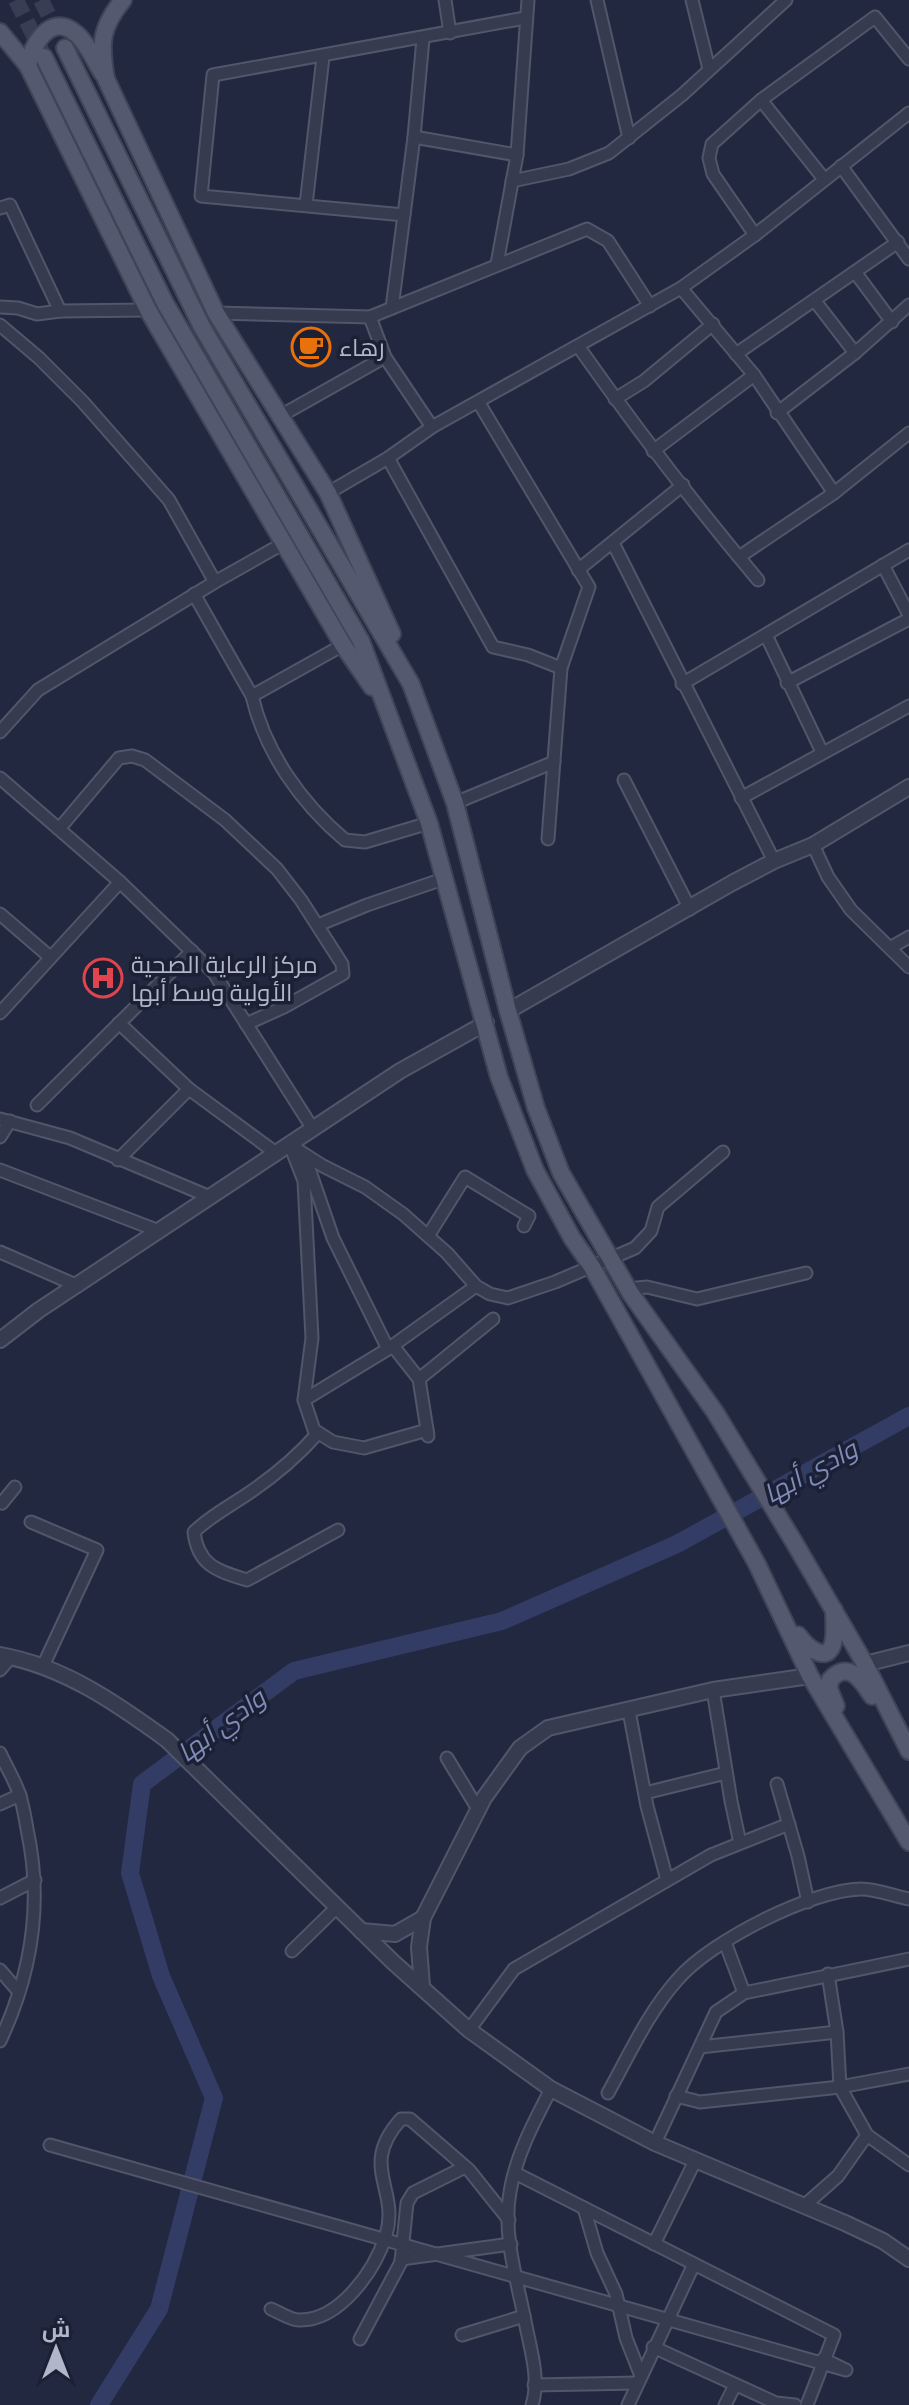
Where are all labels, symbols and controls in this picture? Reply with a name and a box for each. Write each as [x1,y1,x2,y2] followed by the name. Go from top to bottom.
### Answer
[290,326,332,368] cafe icon: رهاء
[339,334,385,361] place label: رهاء
[131,951,318,1007] place label: مركز الرعاية الصحية الأولية وسط أبها
[82,957,124,999] hospital icon: مركز الرعاية الصحية الأولية وسط أبها
[757,1431,867,1514] water label: وادي أبها
[170,1680,276,1773] water label: وادي أبها
[16,2309,96,2389] north arrow
[42,2316,70,2343] text: ش

